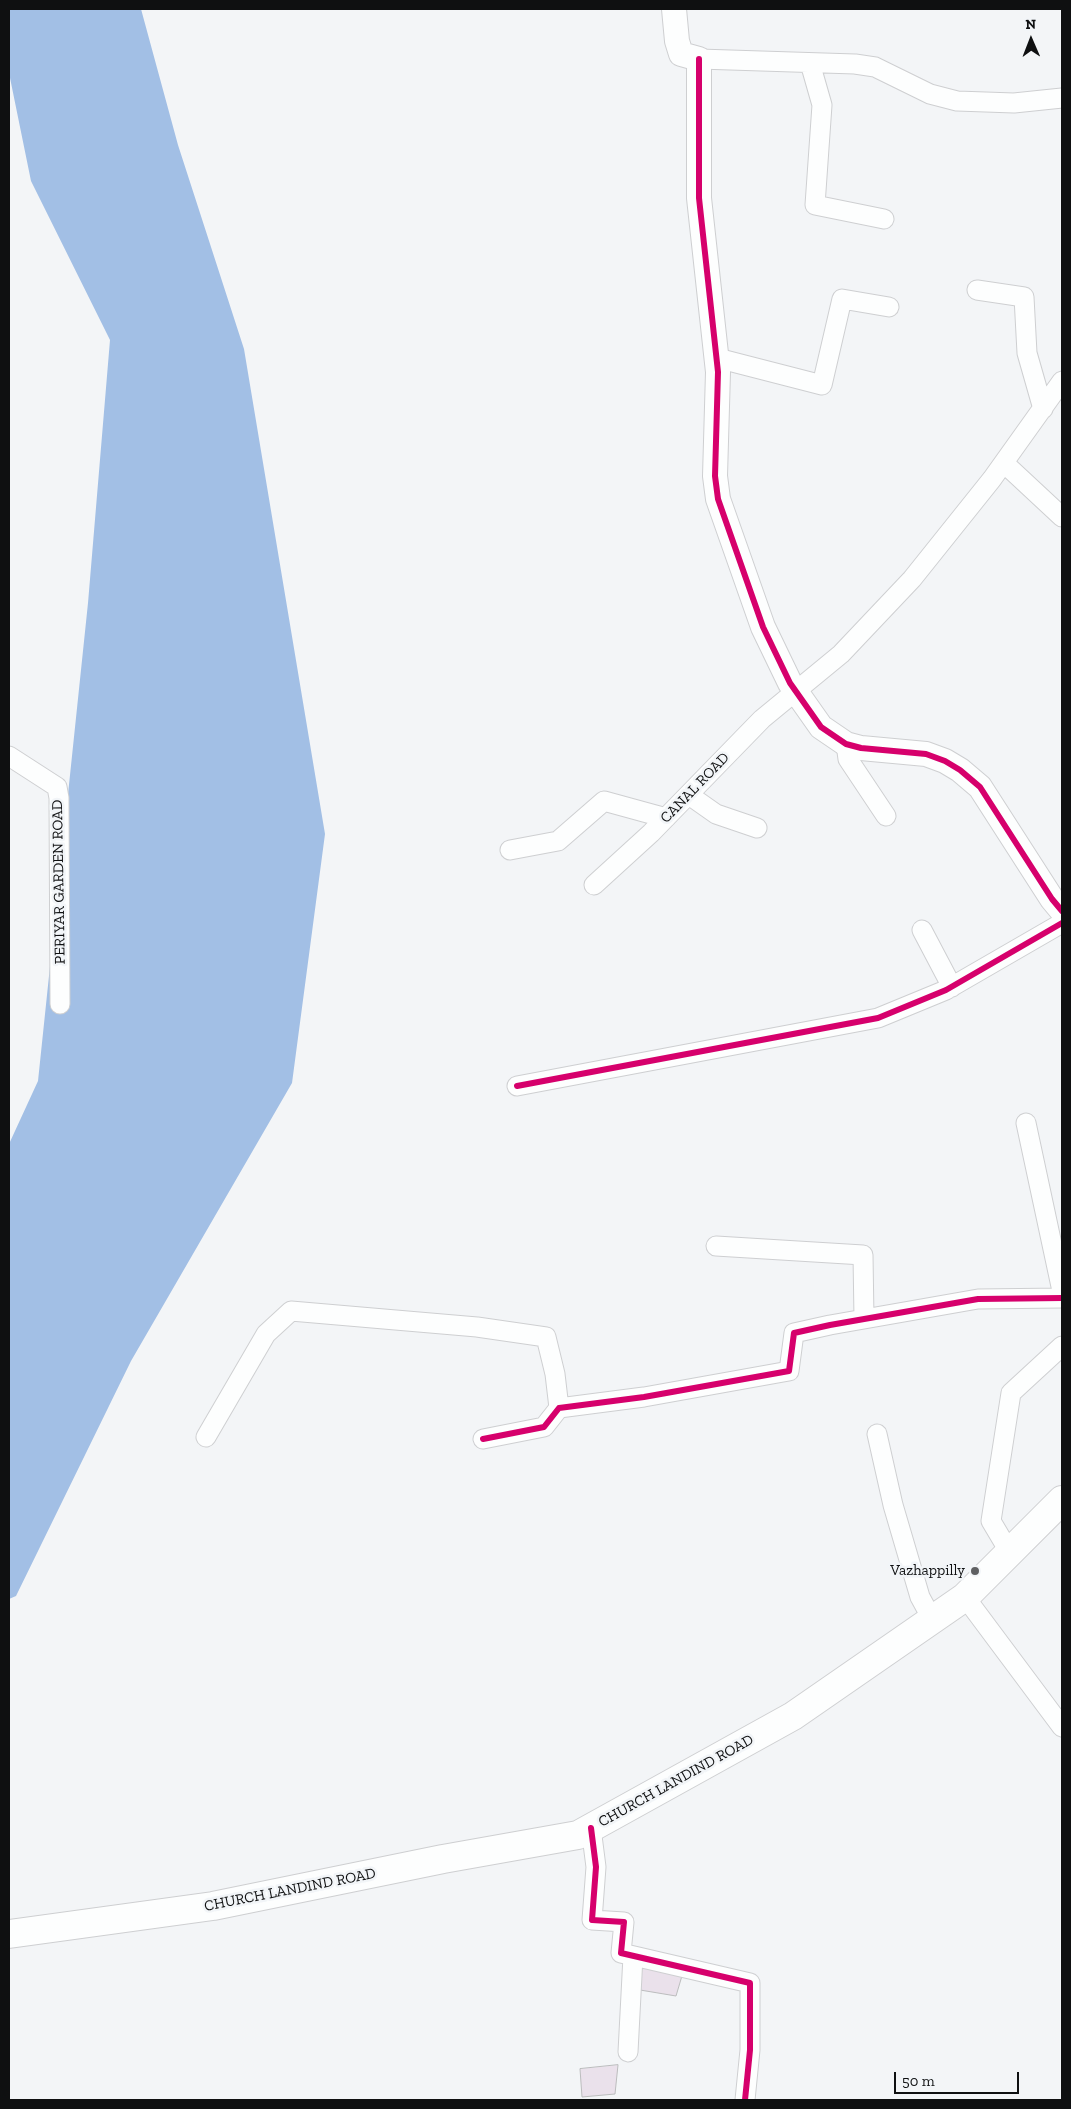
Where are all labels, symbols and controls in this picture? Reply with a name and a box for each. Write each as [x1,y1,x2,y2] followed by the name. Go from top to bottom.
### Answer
[1006,15,1056,65] north arrow
[1025,16,1036,33] text: N
[657,749,733,827] street label: CANAL ROAD
[49,800,69,964] street label: PERIYAR GARDEN ROAD
[890,1562,965,1580] place label: Vazhappilly
[969,1565,981,1577] marker: Vazhappilly
[595,1731,757,1831] street label: CHURCH LANDIND ROAD
[203,1865,377,1915] street label: CHURCH LANDIND ROAD
[896,2062,1021,2094] scale bar
[902,2072,935,2090] text: 50 m

